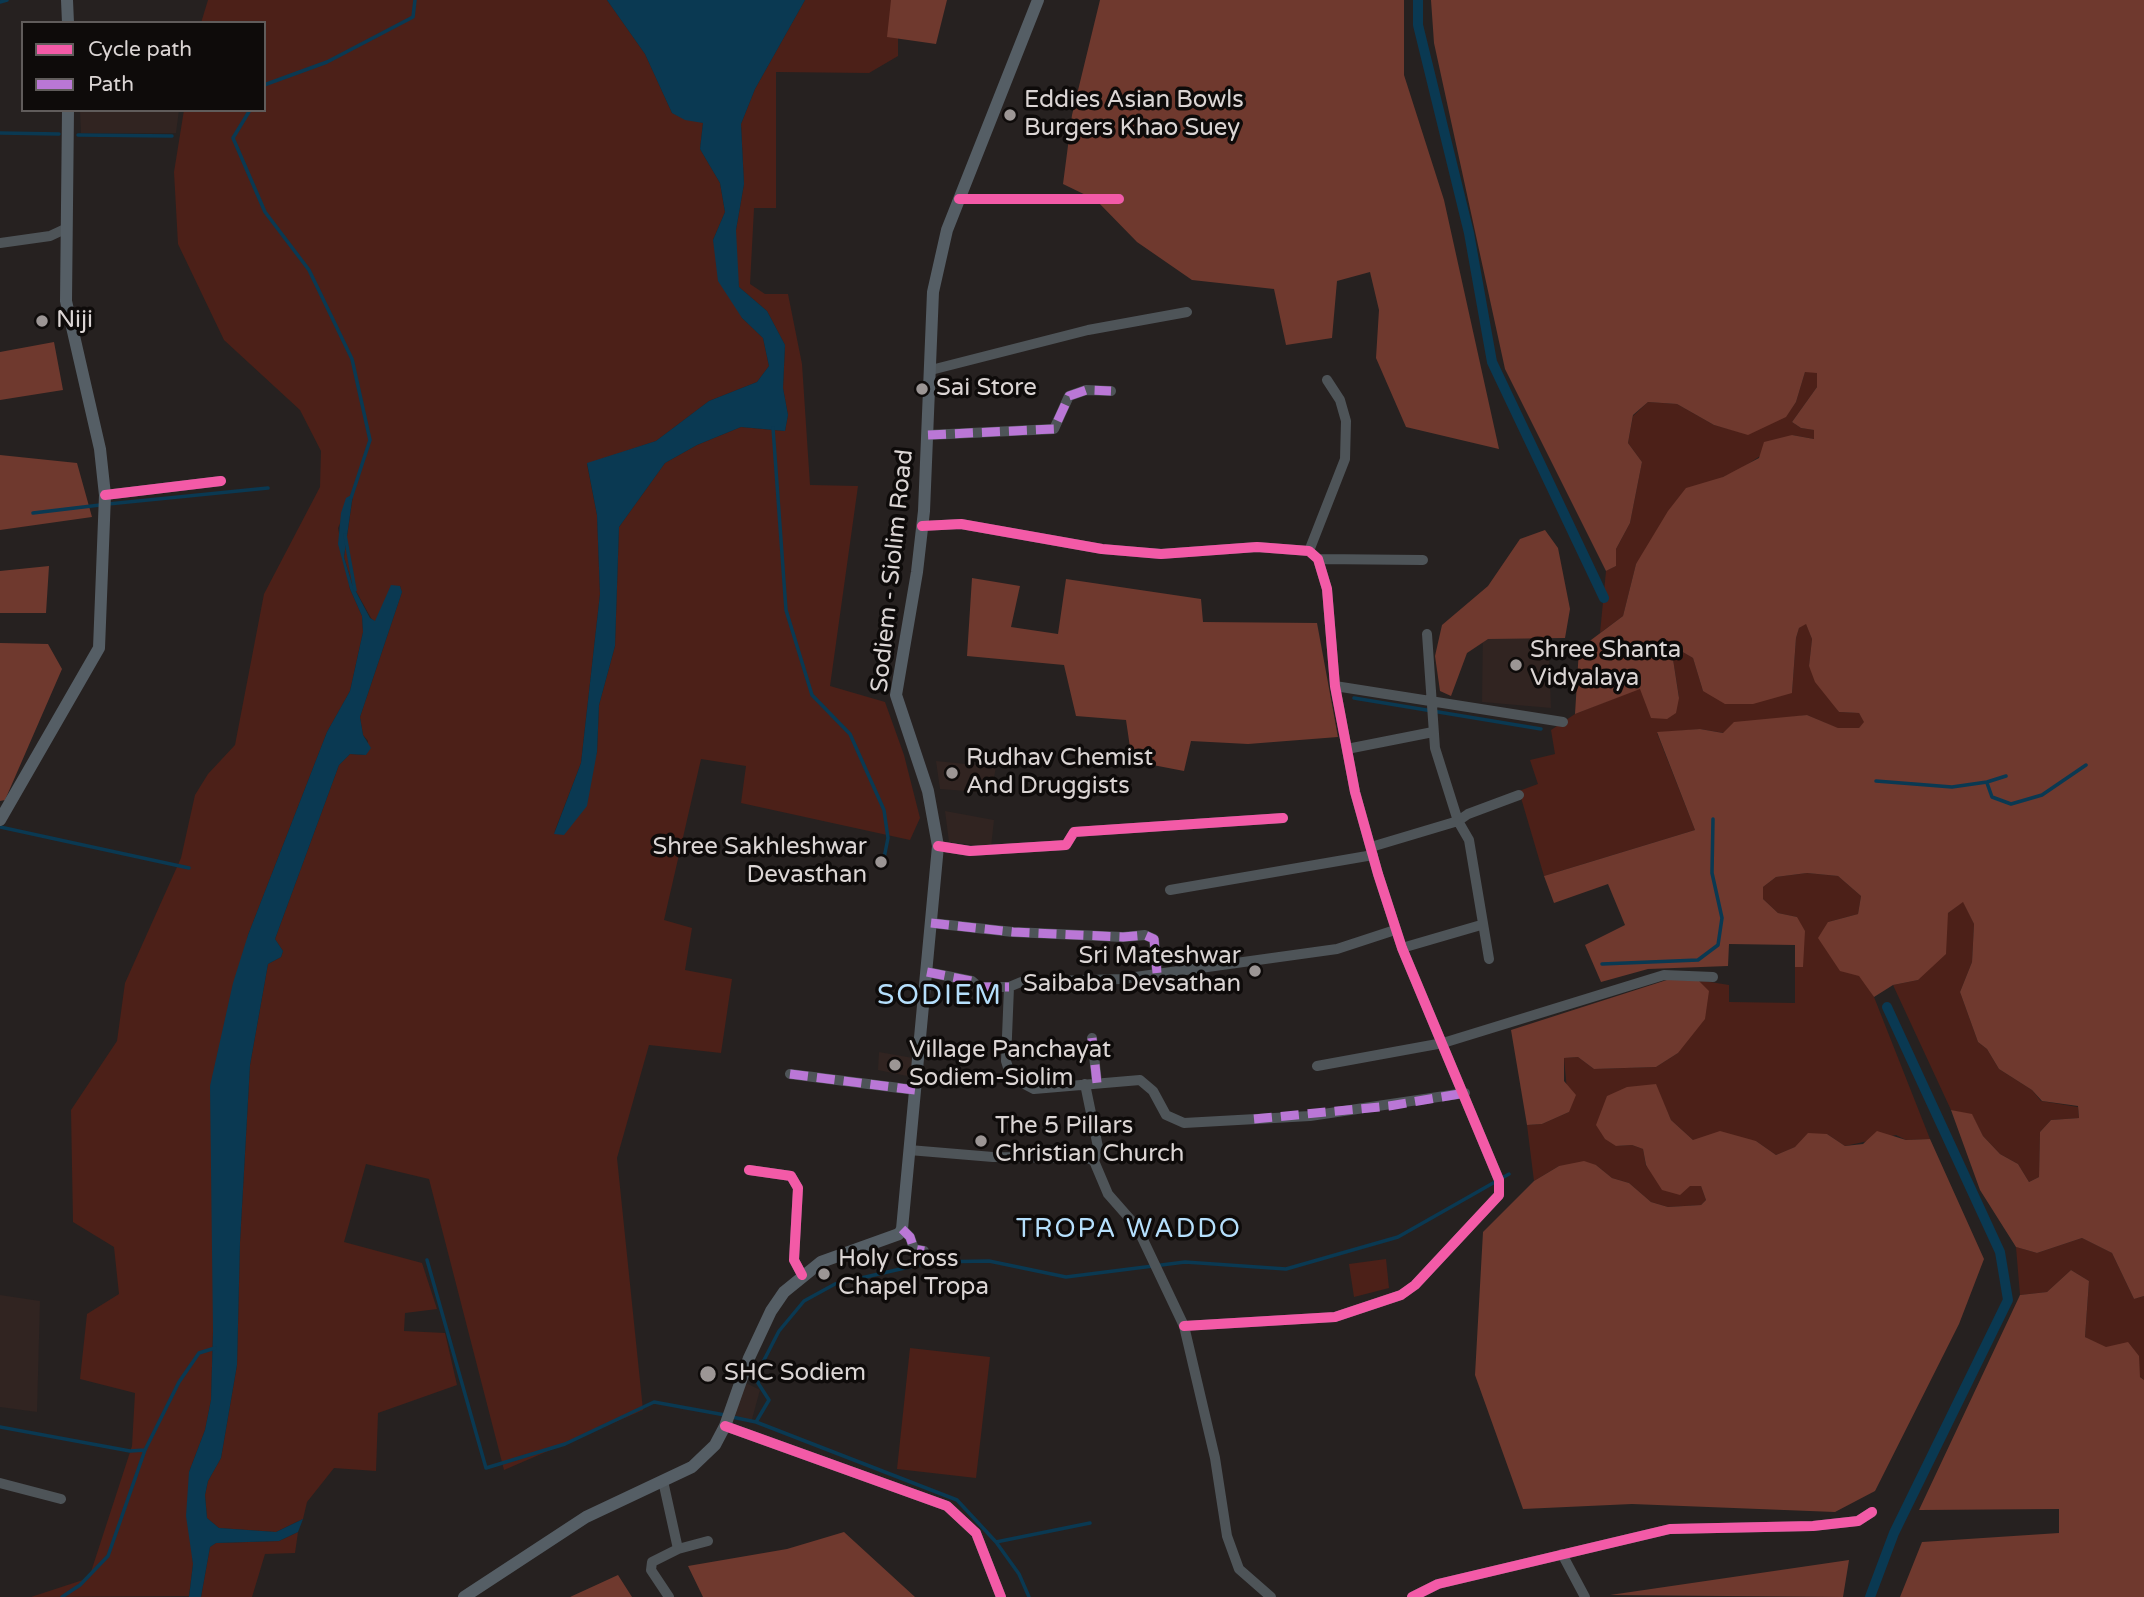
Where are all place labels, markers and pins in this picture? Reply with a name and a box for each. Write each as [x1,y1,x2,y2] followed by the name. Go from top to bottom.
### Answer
[1024,87,1244,143] place label: Eddies Asian Bowls Burgers Khao Suey
[1002,107,1018,123] marker: Eddies Asian Bowls Burgers Khao Suey
[56,307,93,335] place label: Niji
[34,313,50,329] marker: Niji
[936,375,1037,403] place label: Sai Store
[914,381,930,397] marker: Sai Store
[1530,637,1681,693] place label: Shree Shanta Vidyalaya
[1508,657,1524,673] marker: Shree Shanta Vidyalaya
[966,745,1153,801] place label: Rudhav Chemist And Druggists
[944,765,960,781] marker: Rudhav Chemist And Druggists
[653,834,867,890] place label: Shree Sakhleshwar Devasthan
[873,854,889,870] marker: Shree Sakhleshwar Devasthan
[1023,943,1241,999] place label: Sri Mateshwar Saibaba Devsathan
[1247,963,1263,979] marker: Sri Mateshwar Saibaba Devsathan
[909,1037,1111,1093] place label: Village Panchayat Sodiem-Siolim
[887,1057,903,1073] marker: Village Panchayat Sodiem-Siolim
[995,1113,1184,1169] place label: The 5 Pillars Christian Church
[973,1133,989,1149] marker: The 5 Pillars Christian Church
[838,1246,989,1302] place label: Holy Cross Chapel Tropa
[816,1266,832,1282] marker: Holy Cross Chapel Tropa
[724,1360,866,1388] place label: SHC Sodiem
[698,1364,718,1384] marker: SHC Sodiem

